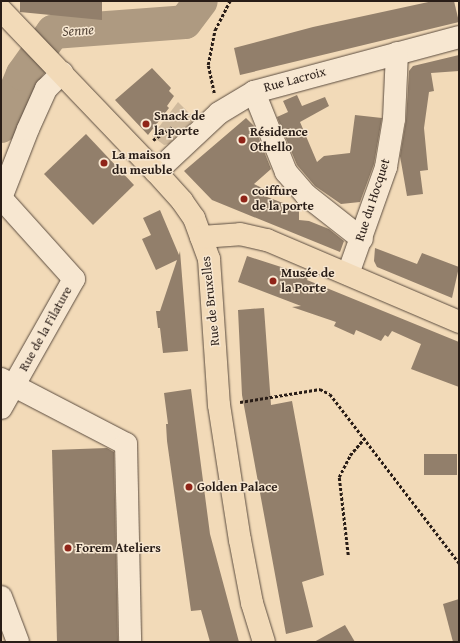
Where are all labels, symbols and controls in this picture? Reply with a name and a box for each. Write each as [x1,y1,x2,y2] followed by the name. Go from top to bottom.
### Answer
[62,21,94,39] water label: Senne
[262,64,328,96] street label: Rue Lacroix
[154,109,205,140] place label: Snack de la porte
[141,119,151,129] marker: Snack de la porte
[250,125,308,156] place label: Résidence Othello
[237,135,247,145] marker: Résidence Othello
[112,148,172,179] place label: La maison du meuble
[352,157,394,243] street label: Rue du Hocquet
[99,158,109,168] marker: La maison du meuble
[252,184,314,215] place label: coiffure de la porte
[239,194,249,204] marker: coiffure de la porte
[199,255,223,347] street label: Rue de Bruxelles
[281,266,335,297] place label: Musée de la Porte
[268,276,278,286] marker: Musée de la Porte
[16,284,76,374] street label: Rue de la Filature
[197,479,278,495] place label: Golden Palace
[184,482,194,492] marker: Golden Palace
[76,540,161,556] place label: Forem Ateliers
[63,543,73,553] marker: Forem Ateliers

